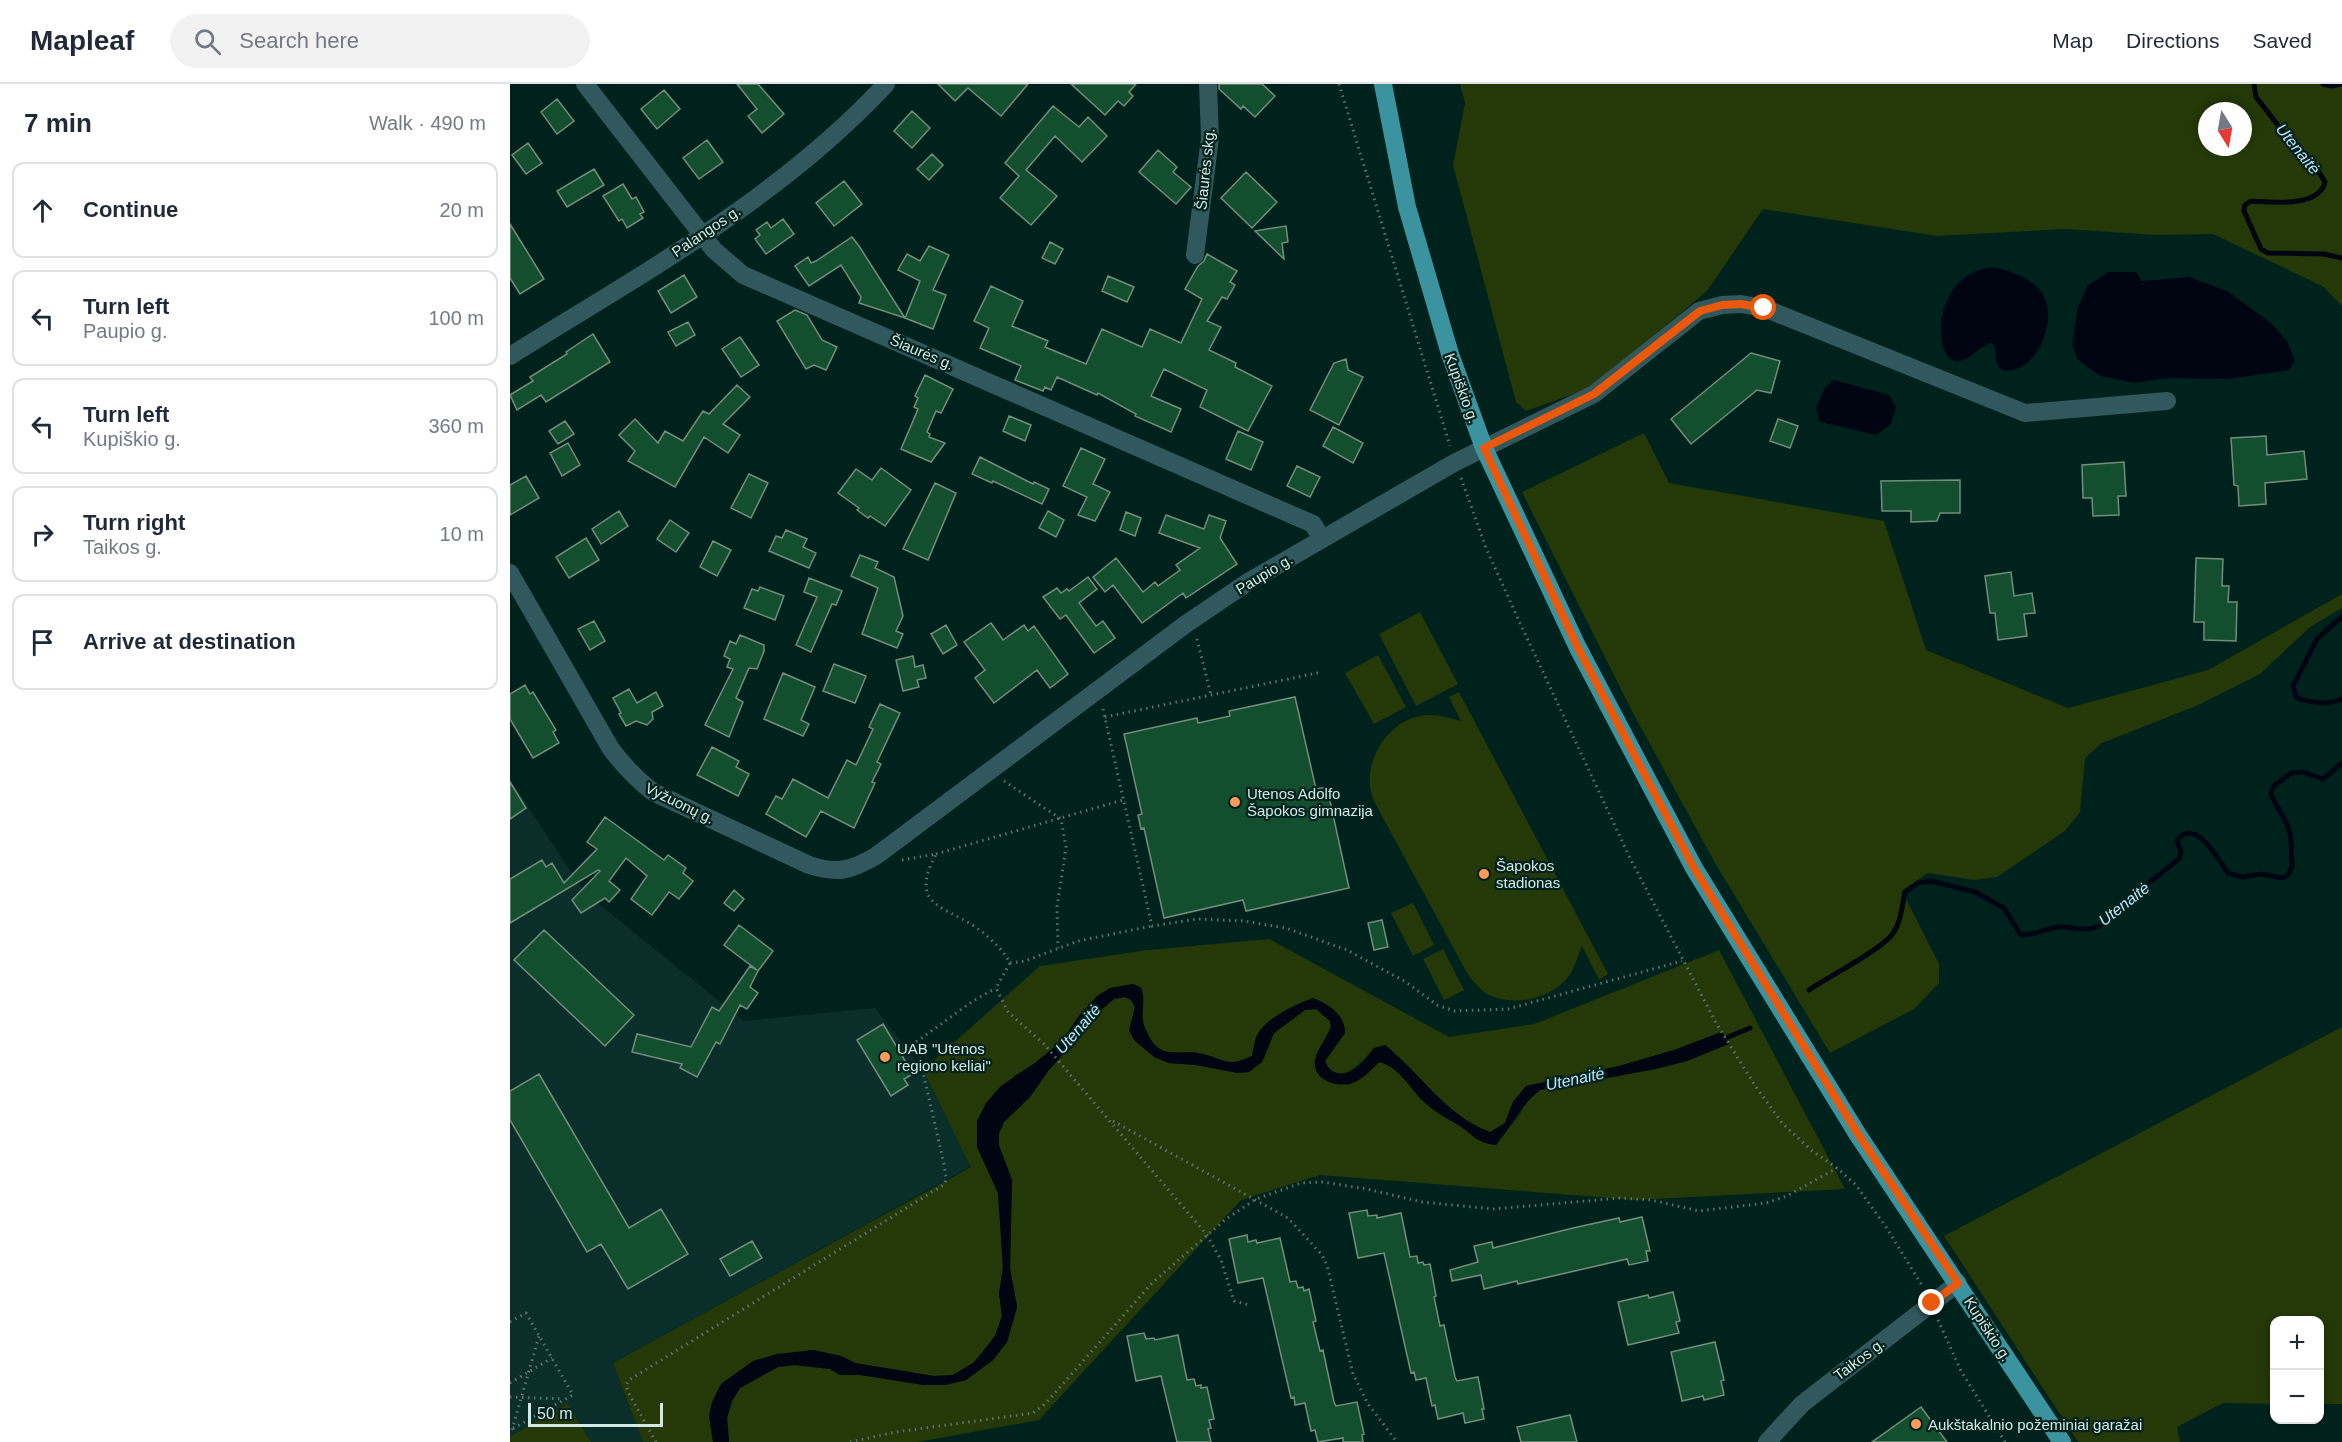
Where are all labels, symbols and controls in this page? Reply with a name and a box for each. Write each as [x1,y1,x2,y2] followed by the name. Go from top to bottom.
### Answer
[170,14,590,68] search box
[30,25,134,56] text: Mapleaf
[191,25,224,58] icon: search
[239,28,359,53] text: Search here
[2052,29,2093,52] text: Map
[2126,29,2219,52] text: Directions
[2252,29,2312,52] text: Saved
[2198,102,2252,156] north arrow
[24,108,92,138] text: 7 min
[369,112,486,134] text: Walk · 490 m
[2273,120,2323,178] water label: Utenaitė
[1192,127,1218,211] street label: Šiaurės skg.
[26,194,59,227] icon: ahead
[83,197,178,222] text: Continue
[440,199,484,221] text: 20 m
[668,202,744,260] street label: Palangos g.
[83,294,169,319] text: Turn left
[1750,294,1776,320] route start
[26,302,59,335] icon: left
[428,307,484,329] text: 100 m
[83,320,168,342] text: Paupio g.
[888,331,956,373] street label: Šiaurės g.
[1441,351,1483,425] street label: Kupiškio g.
[83,402,169,427] text: Turn left
[26,410,59,443] icon: left
[428,415,484,437] text: 360 m
[83,428,181,450] text: Kupiškio g.
[83,510,185,535] text: Turn right
[26,518,59,551] icon: right
[440,523,484,545] text: 10 m
[83,536,162,558] text: Taikos g.
[1232,550,1296,598] street label: Paupio g.
[26,626,59,659] icon: arrive
[83,629,296,654] text: Arrive at destination
[643,779,717,827] street label: Vyžuonų g.
[1247,785,1374,819] place label: Utenos Adolfo Šapokos gimnazija
[1228,795,1242,809] marker: Utenos Adolfo Šapokos gimnazija
[1496,857,1560,891] place label: Šapokos stadionas
[1477,867,1491,881] marker: Šapokos stadionas
[2095,879,2153,929] water label: Utenaitė
[1052,1001,1104,1057] water label: Utenaitė
[897,1040,991,1074] place label: UAB "Utenos regiono keliai"
[878,1050,892,1064] marker: UAB "Utenos regiono keliai"
[1544,1064,1606,1094] water label: Utenaitė
[1918,1289,1944,1315] route end
[1961,1294,2015,1364] street label: Kupiškio g.
[2270,1316,2324,1424] map controls
[2270,1316,2324,1370] button: +
[1830,1334,1888,1384] street label: Taikos g.
[2270,1370,2324,1424] button: −
[528,1400,663,1428] scale bar
[537,1405,573,1422] text: 50 m
[1928,1416,2142,1433] place label: Aukštakalnio požeminiai garažai
[1909,1417,1923,1431] marker: Aukštakalnio požeminiai garažai

